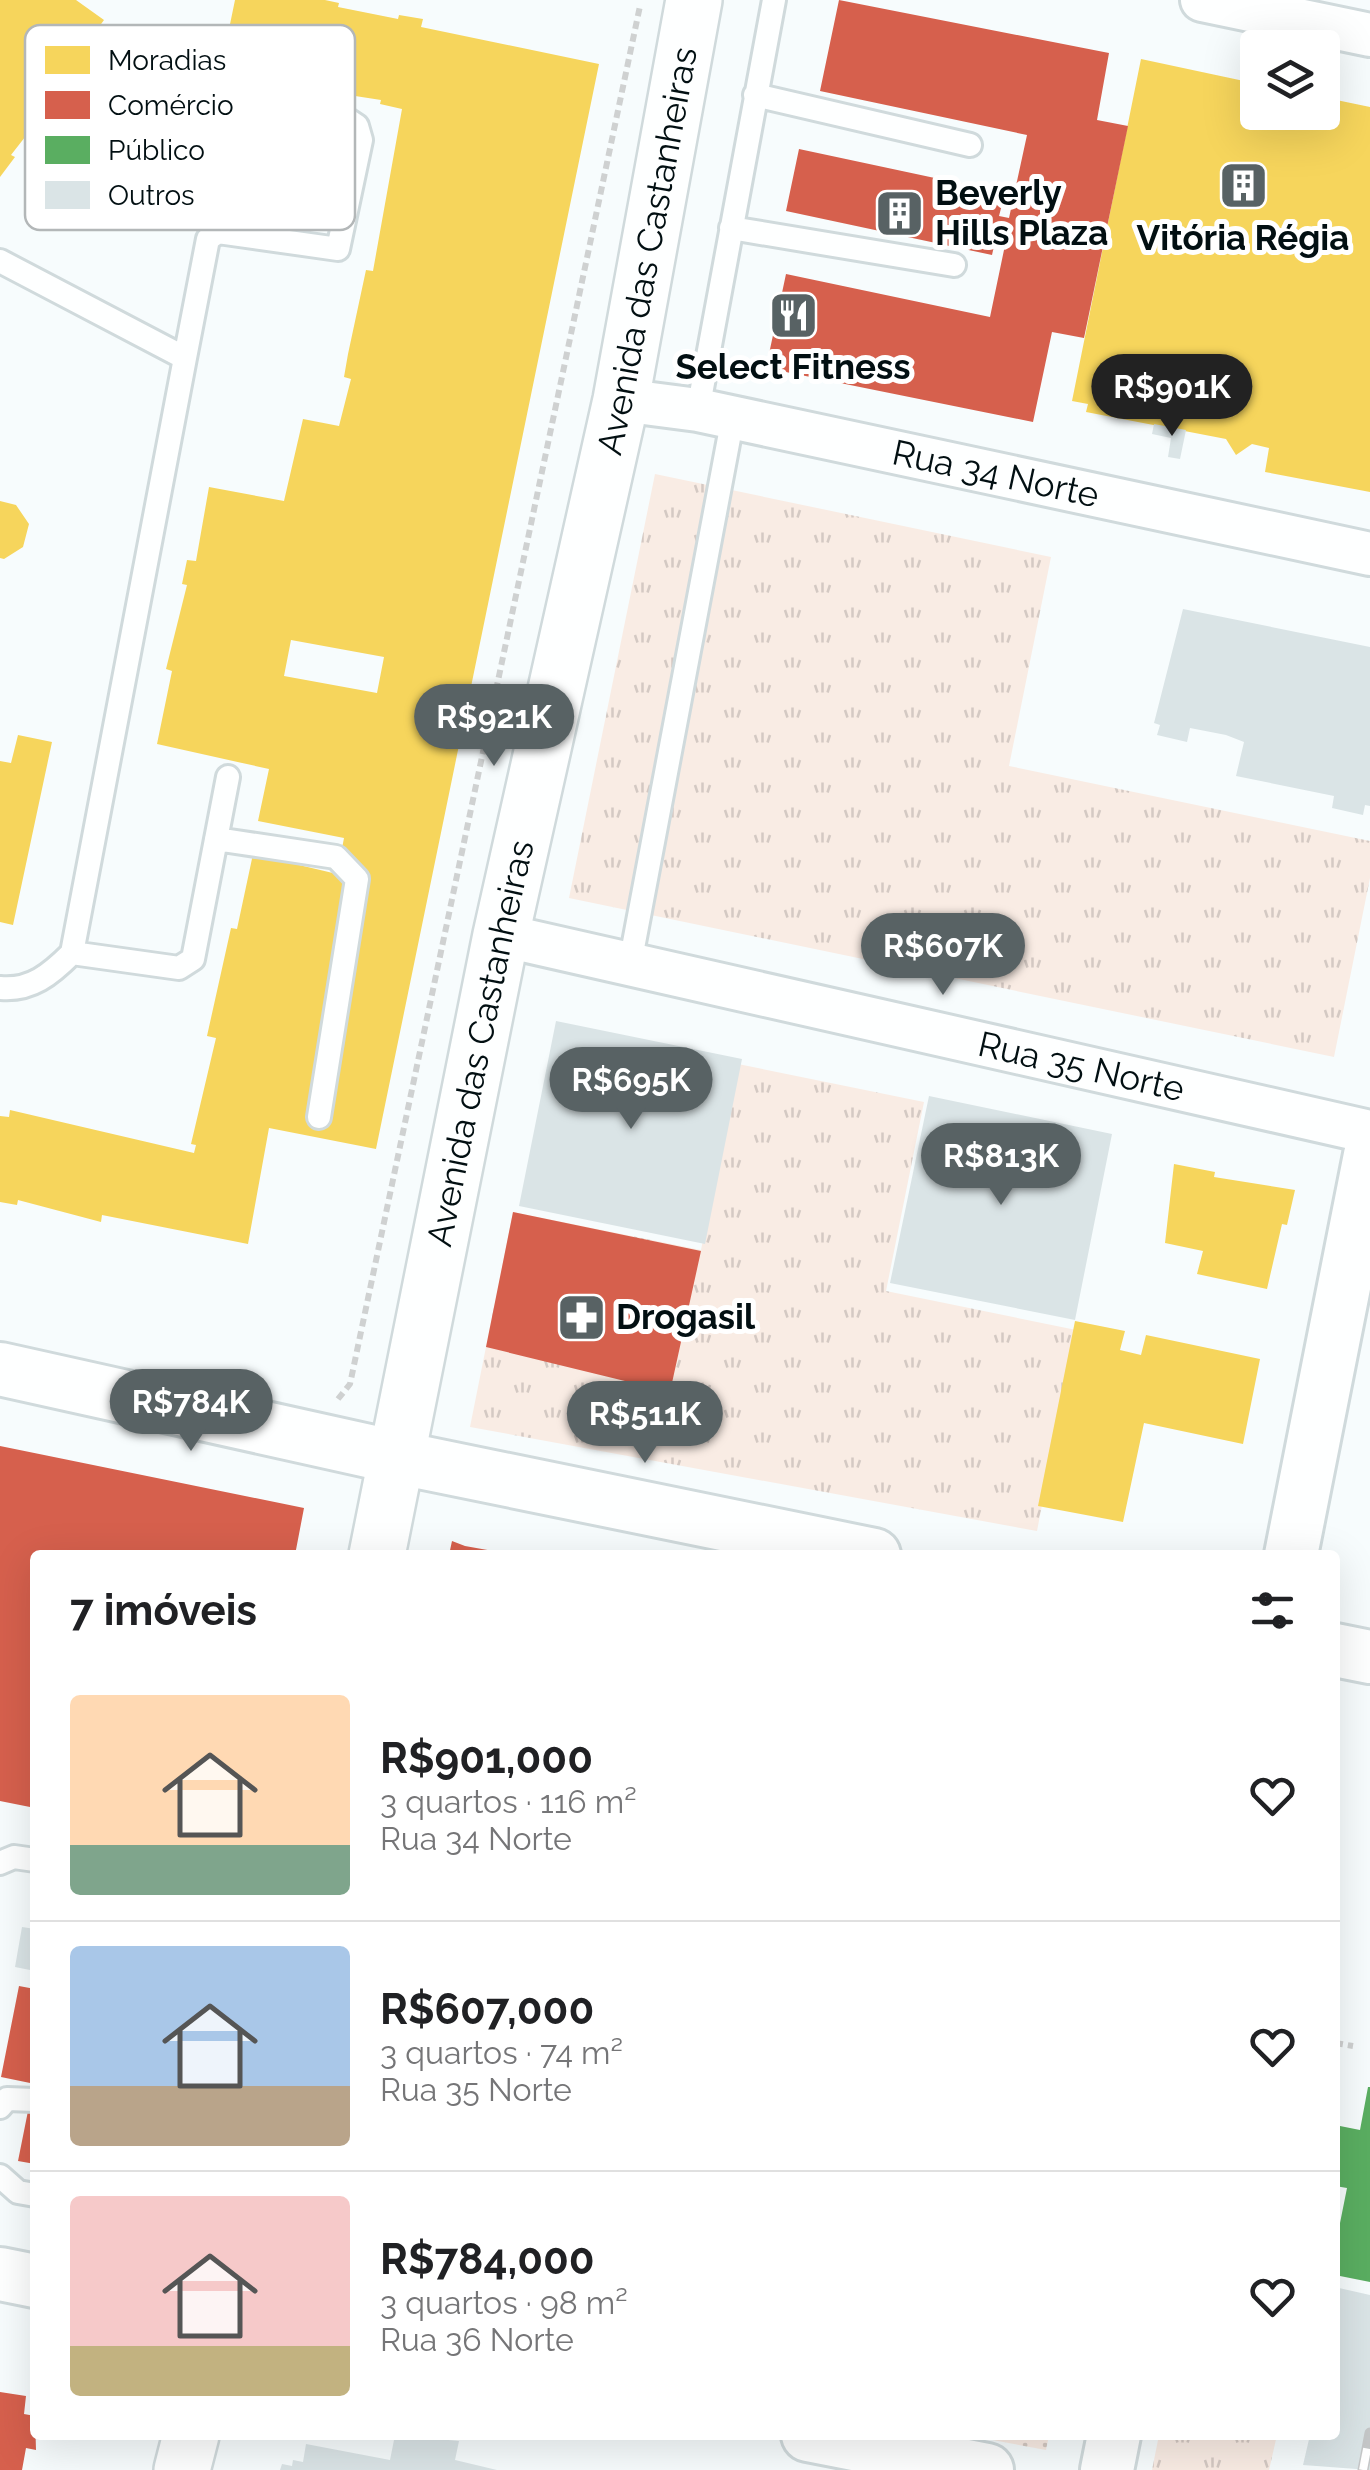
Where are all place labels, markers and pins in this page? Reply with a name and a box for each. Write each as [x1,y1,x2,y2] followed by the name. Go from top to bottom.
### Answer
[1217,160,1269,212] building icon: Vitória Régia
[935,172,1108,253] place label: Beverly Hills Plaza
[874,187,926,239] building icon: Beverly Hills Plaza
[1137,217,1349,258] place label: Vitória Régia
[767,289,819,341] restaurant icon: Select Fitness
[675,346,911,387] place label: Select Fitness
[1091,354,1253,439] pin: R$901K
[413,684,575,769] pin: R$921K
[862,913,1024,998] pin: R$607K
[550,1047,712,1132] pin: R$695K
[920,1123,1082,1208] pin: R$813K
[555,1291,607,1343] pharmacy icon: Drogasil
[616,1296,756,1337] place label: Drogasil
[110,1369,272,1454] pin: R$784K
[564,1381,726,1466] pin: R$511K

